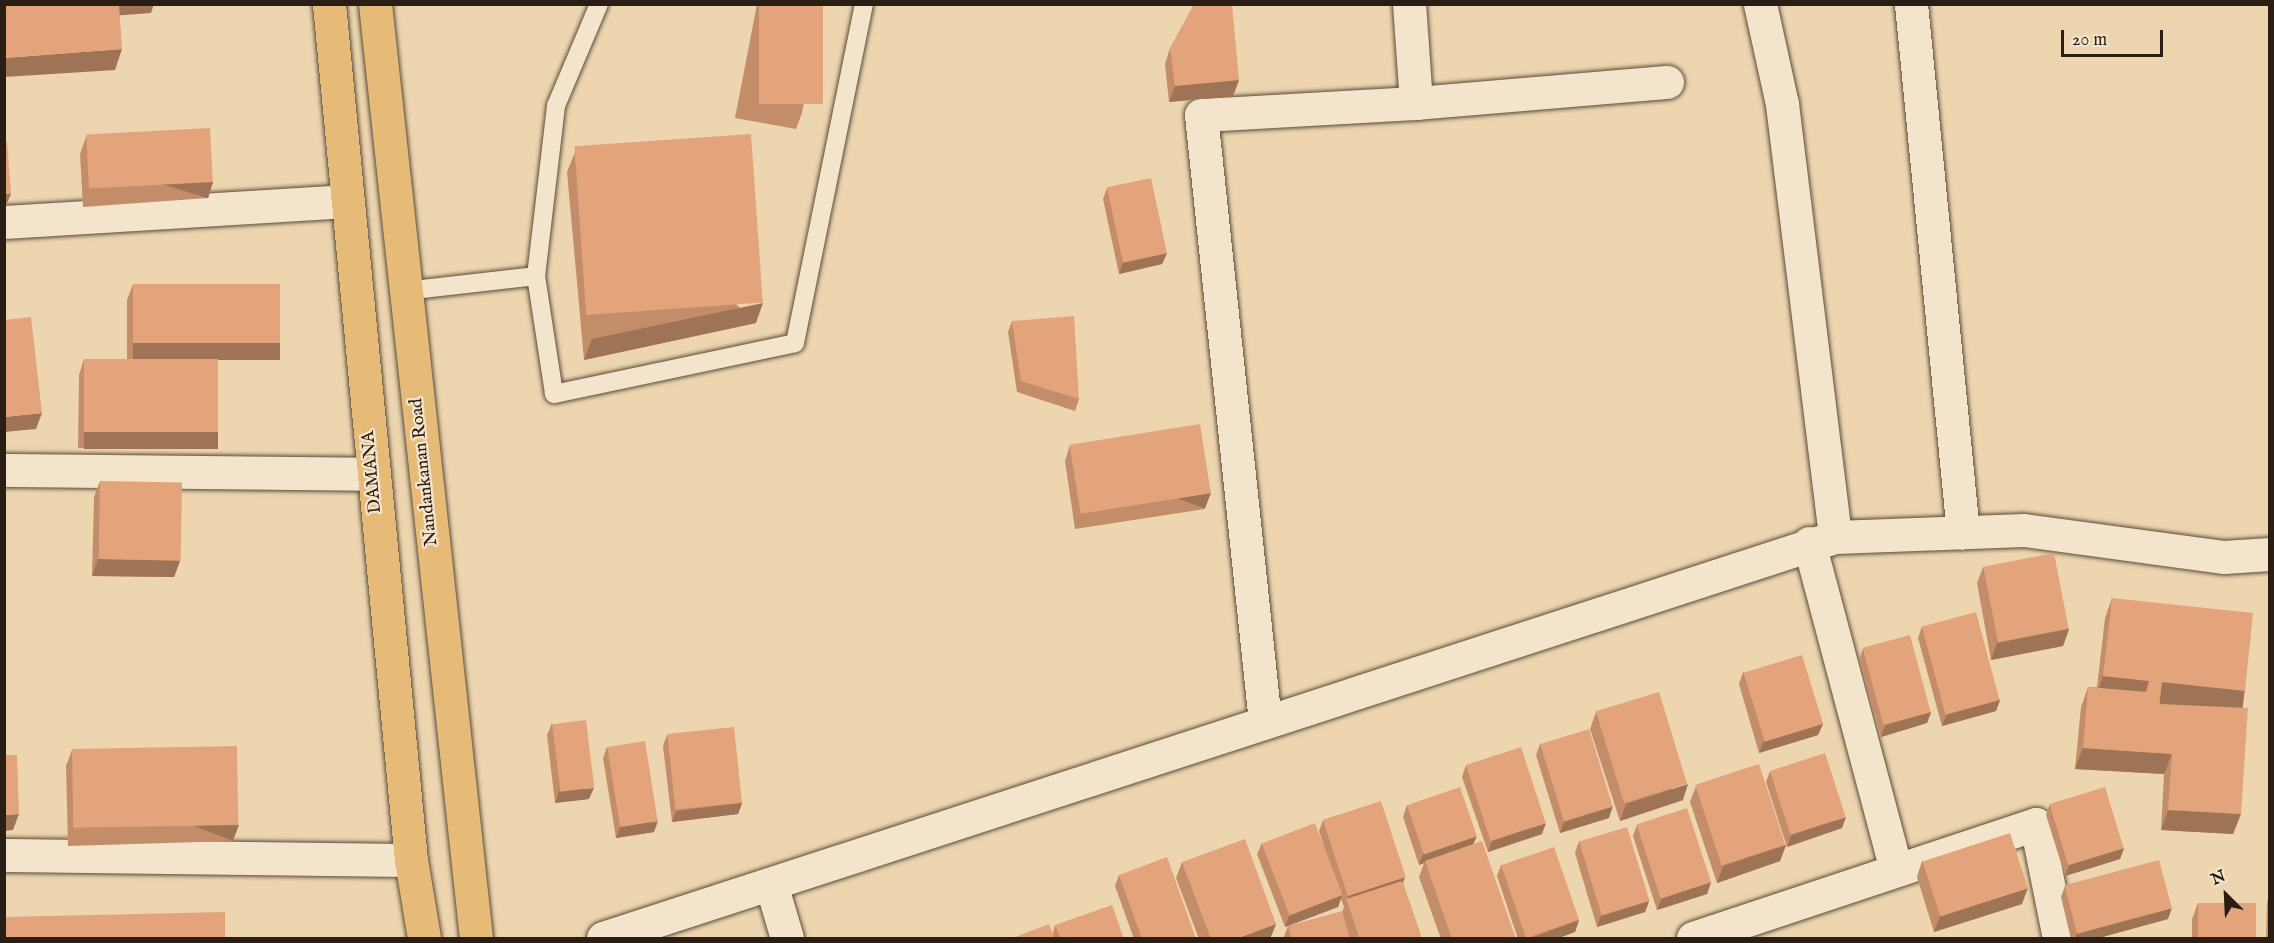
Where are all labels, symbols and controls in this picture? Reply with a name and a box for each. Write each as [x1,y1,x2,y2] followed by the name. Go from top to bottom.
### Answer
[2064,18,2166,56] scale bar
[2072,29,2107,52] text: 20 m
[407,397,443,547] street label: Nandankanan Road
[359,430,387,514] street label: DAMANA
[2196,865,2256,925] north arrow
[2208,867,2229,891] text: N

